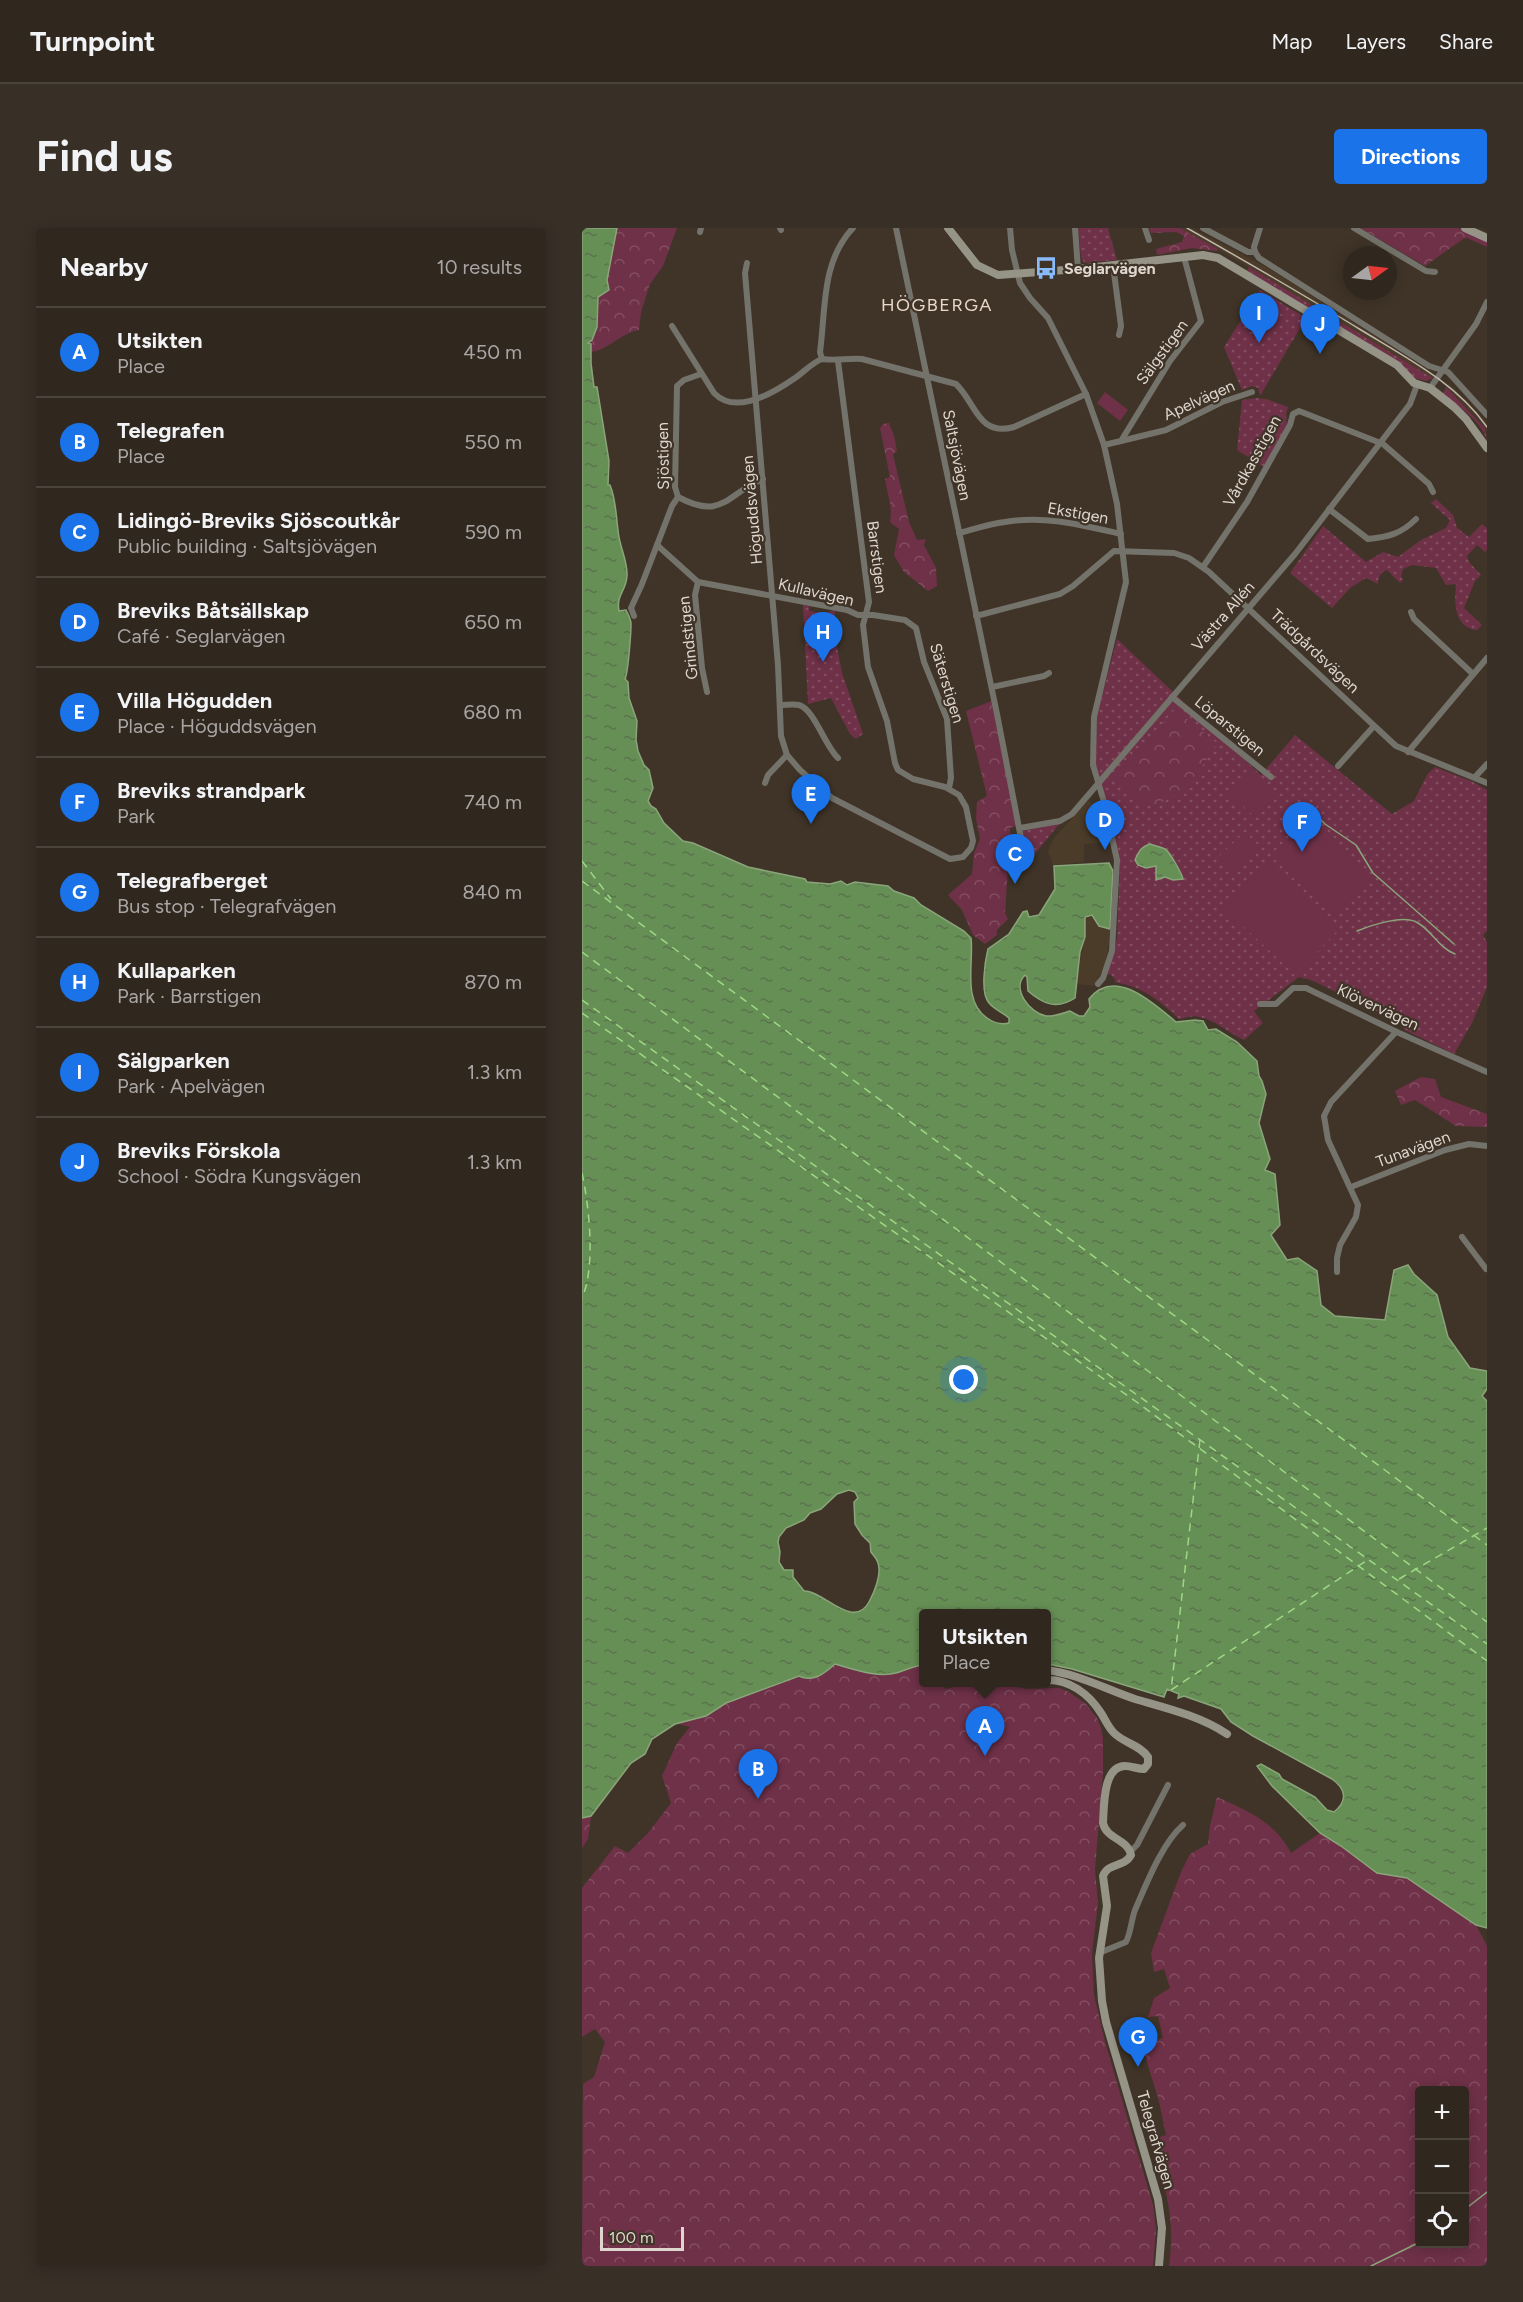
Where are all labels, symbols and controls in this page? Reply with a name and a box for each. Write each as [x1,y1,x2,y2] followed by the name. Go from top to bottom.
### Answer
[30,24,155,58] text: Turnpoint
[1272,29,1312,54] text: Map
[1345,29,1406,54] text: Layers
[1439,29,1493,54] text: Share
[1334,129,1487,184] button: Directions
[36,131,173,182] text: Find us
[1343,246,1397,300] north arrow
[60,251,148,283] text: Nearby
[437,255,522,279] text: 10 results
[1033,255,1059,281] bus stop icon: Seglarvägen
[1064,259,1156,278] place label: Seglarvägen
[881,294,993,316] district label: HÖGBERGA
[1240,294,1278,343] pin: I
[1300,304,1340,354] pin: J
[1132,316,1192,388] street label: Sälgstigen
[117,327,203,354] text: Utsikten
[72,340,87,364] text: A
[463,340,522,364] text: 450 m
[117,354,165,378] text: Place
[1160,376,1238,424] street label: Apelvägen
[939,408,975,502] street label: Saltsjövägen
[1219,412,1285,510] street label: Vårdkasstigen
[117,417,225,444] text: Telegrafen
[653,422,673,490] street label: Sjöstigen
[73,430,86,454] text: B
[464,430,522,454] text: 550 m
[117,444,165,468] text: Place
[738,455,766,565] street label: Höguddsvägen
[1046,498,1110,528] street label: Ekstigen
[117,507,400,534] text: Lidingö-Breviks Sjöscoutkår
[72,520,87,544] text: C
[464,520,522,544] text: 590 m
[863,520,891,594] street label: Barrstigen
[117,534,377,558] text: Public building · Saltsjövägen
[776,574,856,610] street label: Kullavägen
[1188,577,1258,655] street label: Västra Allén
[674,595,702,681] street label: Grindstigen
[117,597,309,624] text: Breviks Båtsällskap
[1267,605,1363,697] street label: Trädgårdsvägen
[73,610,87,634] text: D
[464,610,522,634] text: 650 m
[804,612,842,662] pin: H
[117,624,286,648] text: Café · Seglarvägen
[926,641,968,725] street label: Säterstigen
[117,687,272,714] text: Villa Högudden
[1191,692,1269,760] street label: Löparstigen
[74,700,85,724] text: E
[464,700,522,724] text: 680 m
[117,714,317,738] text: Place · Höguddsvägen
[792,774,830,824] pin: E
[117,777,306,804] text: Breviks strandpark
[74,790,85,814] text: F
[464,790,522,814] text: 740 m
[1086,800,1124,850] pin: D
[1282,802,1322,852] pin: F
[117,804,155,828] text: Park
[996,834,1034,884] pin: C
[117,867,268,894] text: Telegrafberget
[72,880,87,904] text: G
[463,880,522,904] text: 840 m
[117,894,336,918] text: Bus stop · Telegrafvägen
[117,957,236,984] text: Kullaparken
[72,970,87,994] text: H
[464,970,522,994] text: 870 m
[1334,980,1422,1034] street label: Klövervägen
[117,984,261,1008] text: Park · Barrstigen
[117,1047,230,1074] text: Sälgparken
[77,1060,82,1084] text: I
[467,1060,522,1084] text: 1.3 km
[117,1074,265,1098] text: Park · Apelvägen
[1373,1127,1453,1171] street label: Tunavägen
[117,1137,280,1164] text: Breviks Förskola
[74,1150,85,1174] text: J
[467,1150,522,1174] text: 1.3 km
[117,1164,361,1188] text: School · Södra Kungsvägen
[949,1365,978,1394] your location
[919,1609,1051,1687] popup
[942,1623,1028,1650] text: Utsikten
[942,1650,990,1674] text: Place
[966,1706,1004,1756] pin: A
[738,1750,777,1799] pin: B
[1118,2018,1158,2067] pin: G
[1415,2086,1469,2248] map controls
[1415,2086,1469,2140] button: +
[1133,2089,1179,2191] street label: Telegrafvägen
[1415,2140,1469,2194] button: −
[1415,2194,1469,2248] button: locate
[600,2224,684,2252] scale bar
[609,2228,654,2247] text: 100 m

